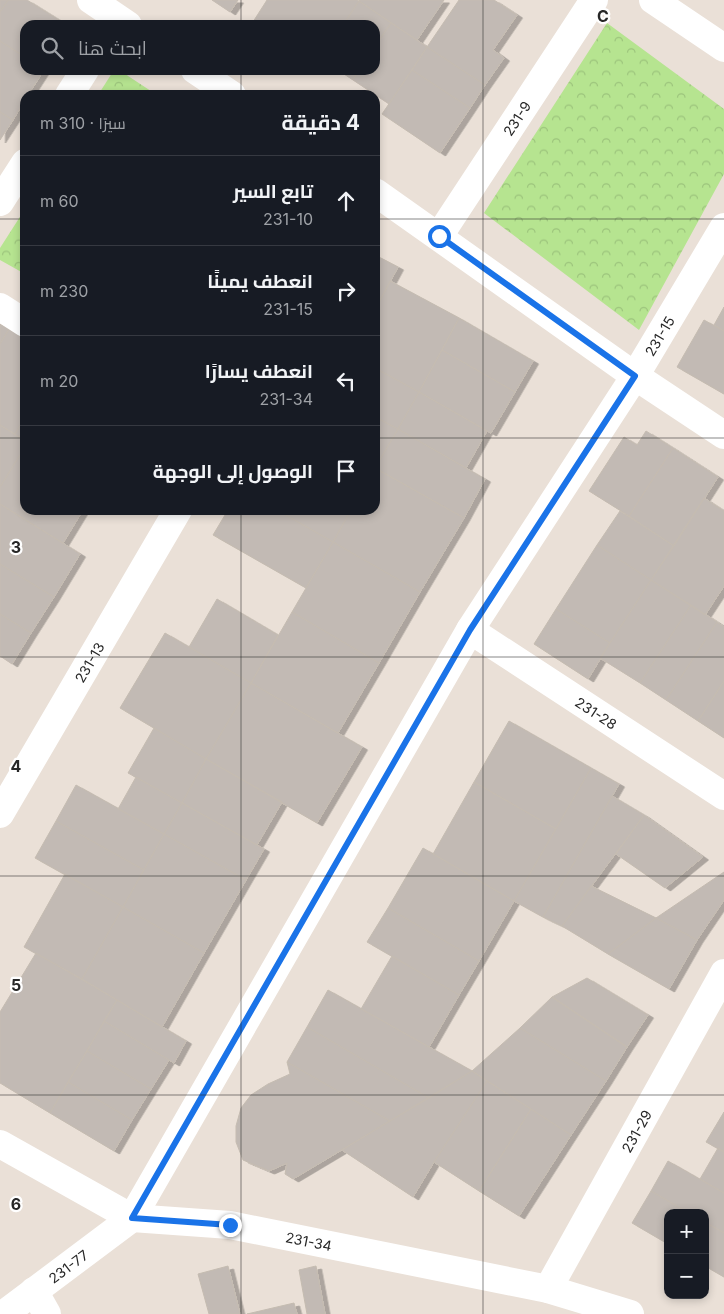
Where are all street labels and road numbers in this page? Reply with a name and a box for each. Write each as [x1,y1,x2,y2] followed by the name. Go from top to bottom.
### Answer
[499,98,534,139] street label: 231-9
[641,313,678,359] street label: 231-15
[71,639,107,685] street label: 231-13
[572,693,620,732] street label: 231-28
[617,1107,655,1155] street label: 231-29
[284,1228,334,1254] street label: 231-34
[45,1246,91,1286] street label: 231-77

